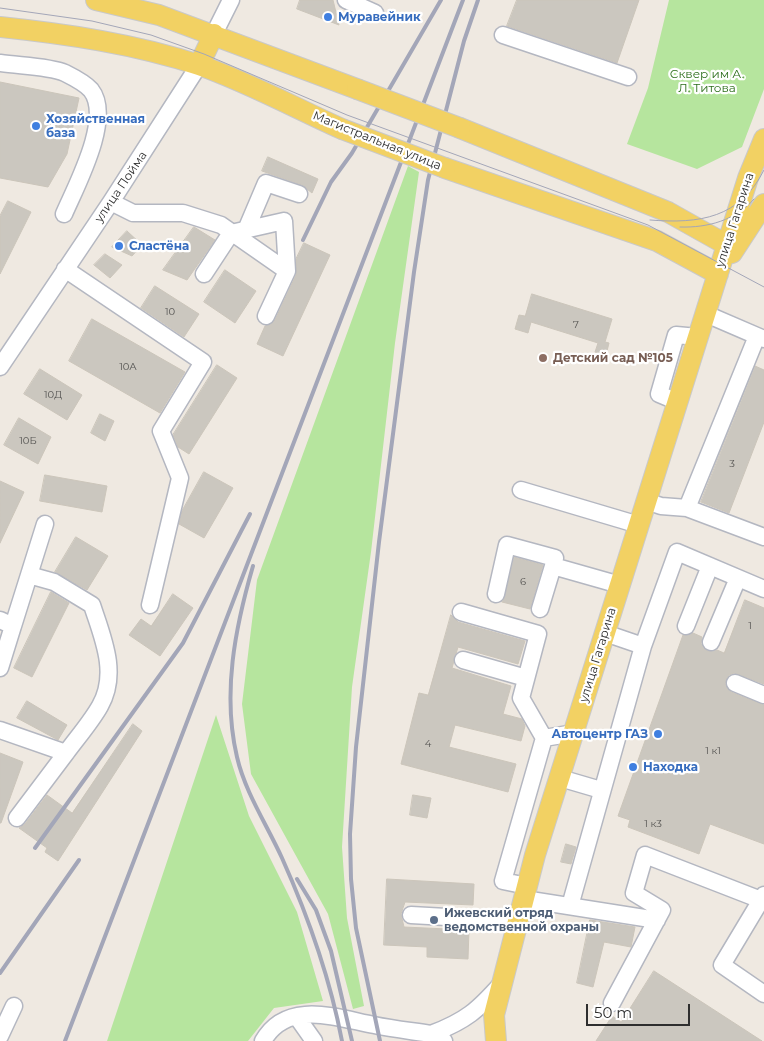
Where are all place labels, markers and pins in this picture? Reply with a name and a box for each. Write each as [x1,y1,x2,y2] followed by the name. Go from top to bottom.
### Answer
[338,10,421,24] place label: Муравейник
[322,11,334,23] marker: Муравейник
[46,112,145,140] place label: Хозяйственная база
[30,120,42,132] marker: Хозяйственная база
[129,239,189,253] place label: Сластёна
[113,240,125,252] marker: Сластёна
[553,351,673,365] place label: Детский сад №105
[537,352,549,364] marker: Детский сад №105
[551,727,648,741] place label: Автоцентр ГАЗ
[652,728,664,740] marker: Автоцентр ГАЗ
[643,760,698,774] place label: Находка
[627,761,639,773] marker: Находка
[444,906,599,934] place label: Ижевский отряд ведомственной охраны
[428,914,440,926] marker: Ижевский отряд ведомственной охраны

